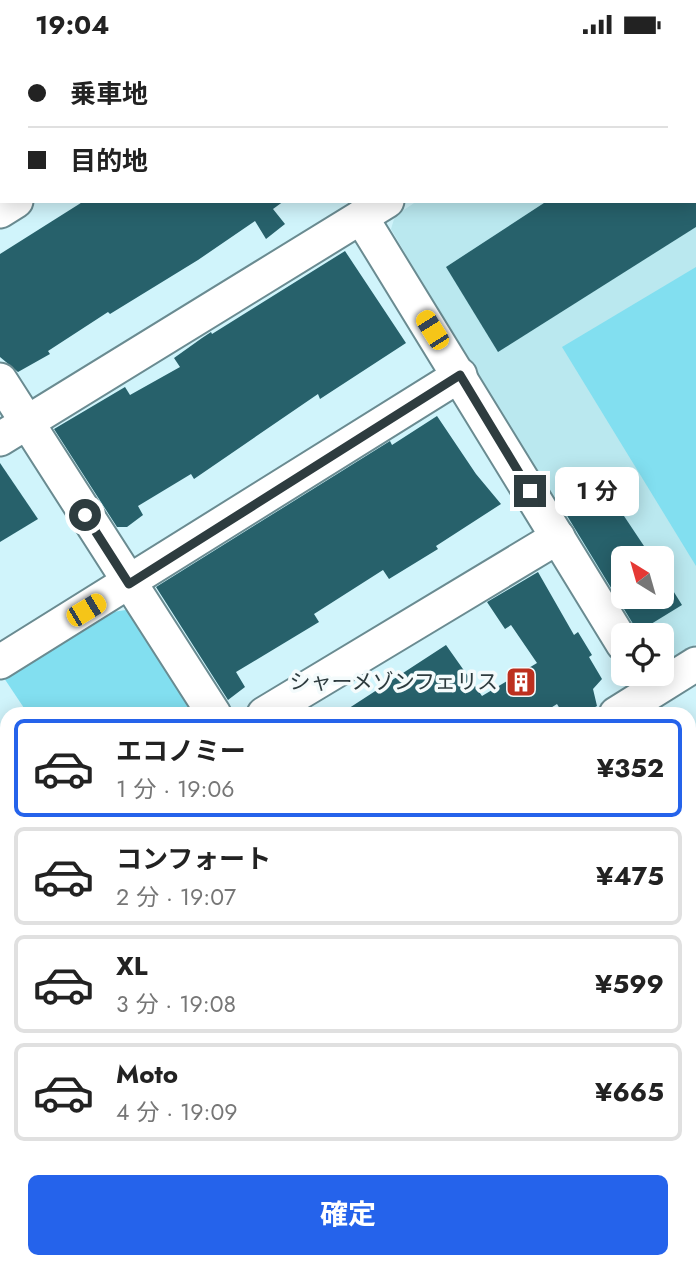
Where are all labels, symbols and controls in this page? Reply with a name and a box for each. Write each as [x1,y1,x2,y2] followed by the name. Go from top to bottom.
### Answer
[35,6,109,44] text: 19:04
[70,75,148,113] text: 乗車地
[70,142,148,180] text: 目的地
[412,307,453,353] car
[554,467,638,515] callout: 1 分
[576,474,618,508] text: 1 分
[514,475,546,507] route end
[69,499,101,531] route start
[611,546,674,609] north arrow
[611,546,674,686] map controls
[63,590,110,630] car
[611,623,674,686] button: locate
[504,665,538,699] building icon: シャーメゾンフェリス
[289,667,498,697] place label: シャーメゾンフェリス
[116,732,246,770] text: エコノミー
[32,737,95,800] icon: car
[597,749,664,787] text: ¥352
[116,772,235,806] text: 1 分 · 19:06
[116,840,271,878] text: コンフォート
[32,845,95,908] icon: car
[596,857,664,895] text: ¥475
[116,880,236,914] text: 2 分 · 19:07
[116,947,148,985] text: XL
[32,953,95,1016] icon: car
[595,965,664,1003] text: ¥599
[116,987,236,1021] text: 3 分 · 19:08
[116,1055,178,1093] text: Moto
[32,1061,95,1124] icon: car
[595,1073,664,1111] text: ¥665
[116,1095,238,1129] text: 4 分 · 19:09
[28,1175,668,1255] button: 確定

